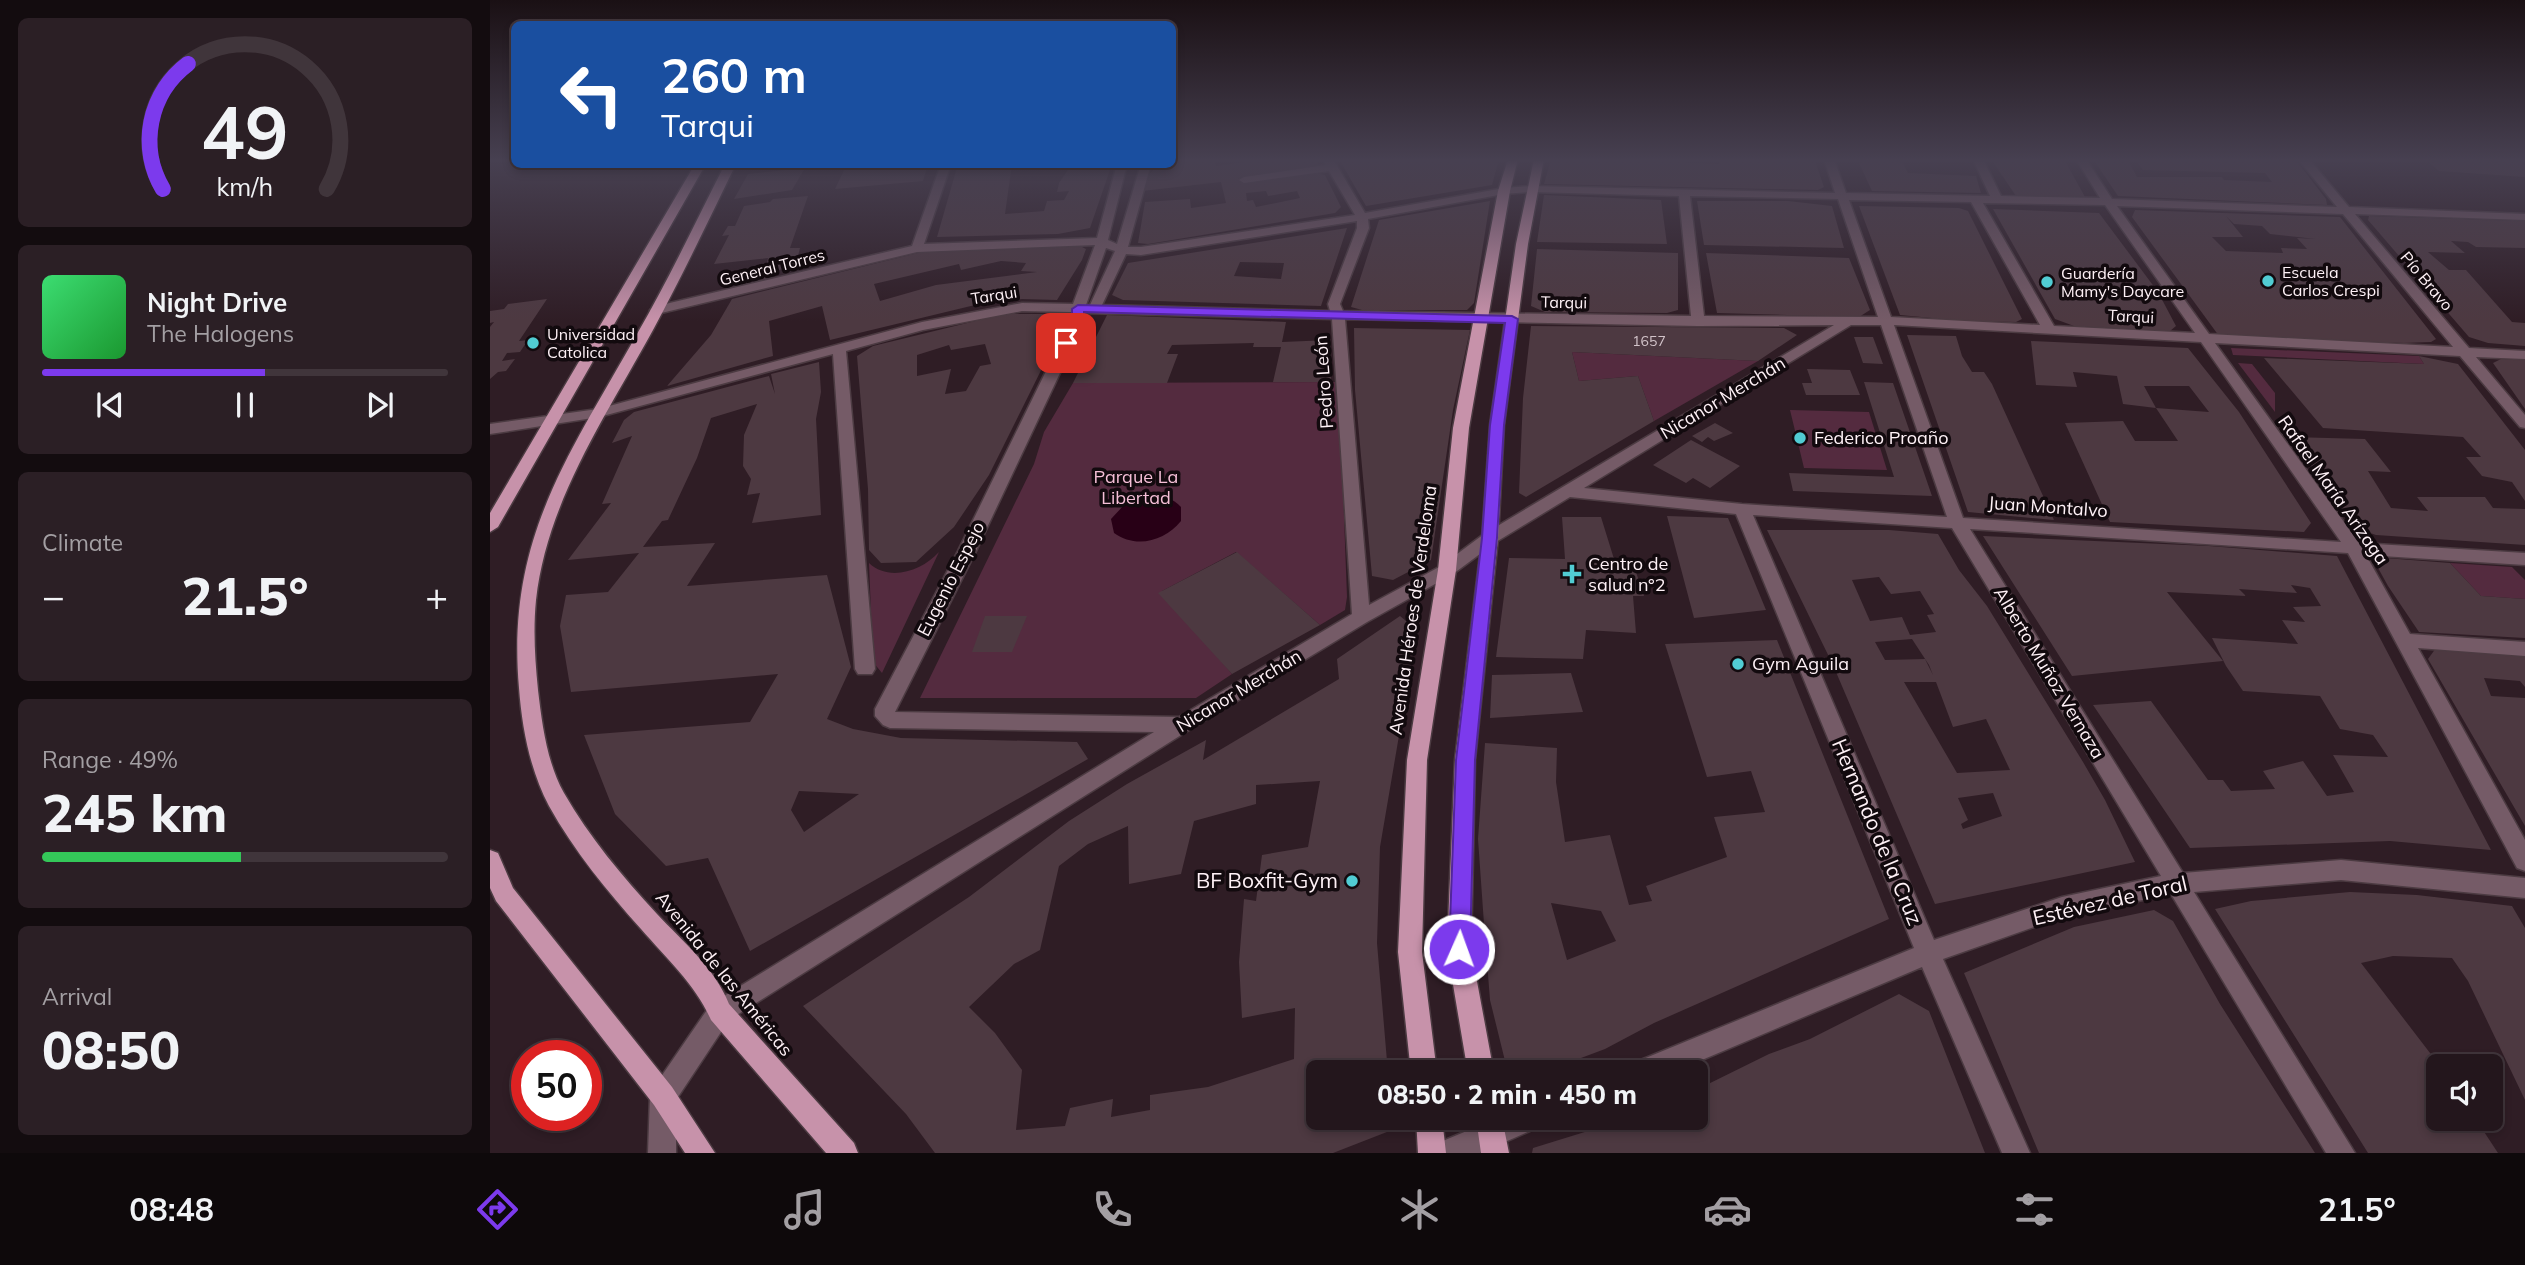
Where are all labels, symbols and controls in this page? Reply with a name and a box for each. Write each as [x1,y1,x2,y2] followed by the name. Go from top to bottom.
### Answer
[661,44,807,105] text: 260 m
[546,49,637,140] icon: left
[201,86,289,177] text: 49
[661,105,754,145] text: Tarqui
[217,170,273,201] text: km/h
[717,244,827,290] street label: General Torres
[2396,247,2458,315] street label: Pío Bravo
[2282,262,2380,300] place label: Escuela Carlos Crespi
[2061,263,2184,301] place label: Guardería Mamy's Daycare
[2260,273,2276,289] marker: Escuela Carlos Crespi
[2039,274,2055,290] marker: Guardería Mamy's Daycare
[970,281,1018,309] street label: Tarqui
[147,286,287,319] text: Night Drive
[1541,292,1587,312] street label: Tarqui
[2107,305,2155,327] street label: Tarqui
[1036,313,1096,373] pin
[147,319,294,348] text: The Halogens
[547,324,635,362] place label: Universidad Catolica
[1047,324,1085,362] icon: arrive
[1632,332,1666,350] house number: 1657
[525,335,541,351] marker: Universidad Catolica
[1309,335,1338,430] street label: Pedro León
[1656,351,1789,444] street label: Nicanor Merchán
[91,386,129,424] icon: previous
[226,386,264,424] icon: pause
[361,386,399,424] icon: next
[2273,411,2394,569] street label: Rafael María Arízaga
[1814,426,1949,449] place label: Federico Proaño
[1792,430,1808,446] marker: Federico Proaño
[1094,465,1178,509] park label: Parque La Libertad
[1384,484,1441,736] street label: Avenida Héroes de Verdeloma
[1988,491,2109,522] street label: Juan Montalvo
[912,517,989,640] street label: Eugenio Espejo
[42,528,123,557] text: Climate
[1588,552,1668,596] place label: Centro de salud n°2
[181,563,309,628] text: 21.5°
[1562,564,1582,584] marker: Centro de salud n°2
[42,572,65,620] text: −
[425,572,448,620] text: +
[1989,583,2110,763] street label: Alberto Muñoz Vernaza
[1172,644,1305,737] street label: Nicanor Merchán
[1752,652,1849,675] place label: Gym Aguila
[1730,656,1746,672] marker: Gym Aguila
[1827,734,1929,929] street label: Hernando de la Cruz
[42,745,178,774] text: Range · 49%
[42,780,227,845] text: 245 km
[1196,867,1338,893] place label: BF Boxfit-Gym
[2030,870,2189,930] street label: Estévez de Toral
[1344,873,1360,889] marker: BF Boxfit-Gym
[651,887,798,1061] street label: Avenida de las Américas
[1422,912,1496,986] position arrow
[42,982,112,1011] text: Arrival
[42,1017,180,1082] text: 08:50
[511,1040,602,1131] speed limit sign: 50
[2426,1054,2503,1131] map controls
[2426,1054,2503,1131] button: sound
[1377,1078,1637,1111] text: 08:50 · 2 min · 450 m
[473,1185,522,1234] icon: directions
[780,1185,829,1234] icon: music
[1088,1185,1137,1234] icon: phone
[1395,1185,1444,1234] icon: climate
[1703,1185,1752,1234] icon: car
[2010,1185,2059,1234] icon: filters
[129,1189,214,1229] text: 08:48
[2318,1189,2396,1229] text: 21.5°

